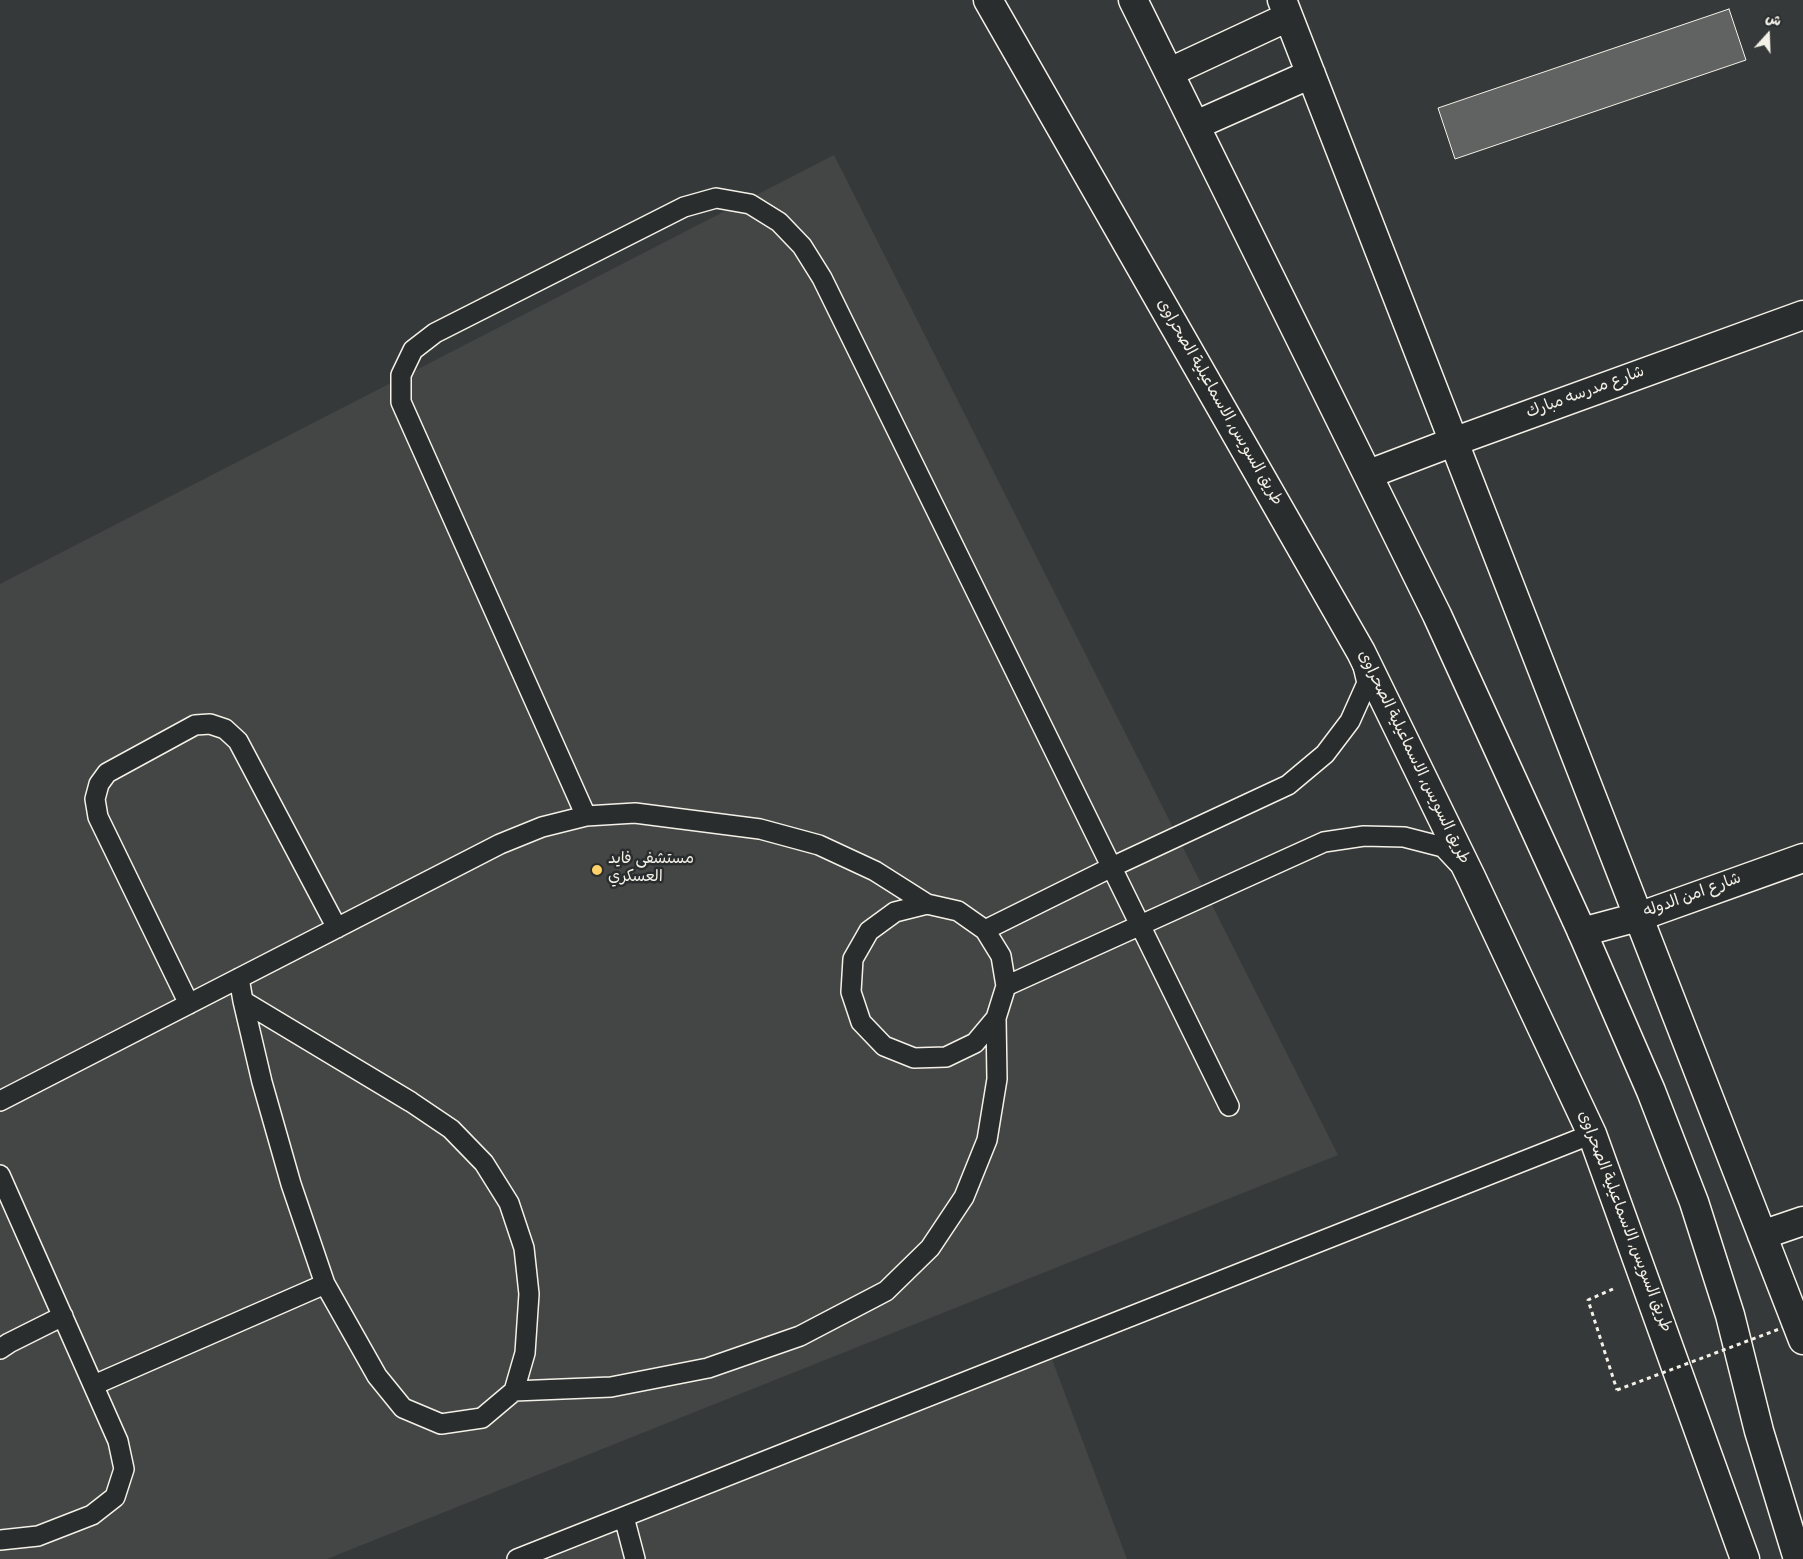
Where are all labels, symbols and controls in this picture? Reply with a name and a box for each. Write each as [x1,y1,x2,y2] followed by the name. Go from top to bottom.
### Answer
[1762,9,1784,33] text: ش
[1743,10,1793,60] north arrow
[1151,296,1285,510] street label: طريق السويس, الاسماعيلية الصحراوى
[1524,364,1648,424] street label: شارع مدرسه مبارك
[1352,648,1472,868] street label: طريق السويس, الاسماعيلية الصحراوى
[608,851,694,889] place label: مستشفى فايد العسكري
[590,863,604,877] marker: مستشفى فايد العسكري
[1641,870,1745,924] street label: شارع امن الدوله
[1572,1109,1674,1335] street label: طريق السويس, الاسماعيلية الصحراوى

